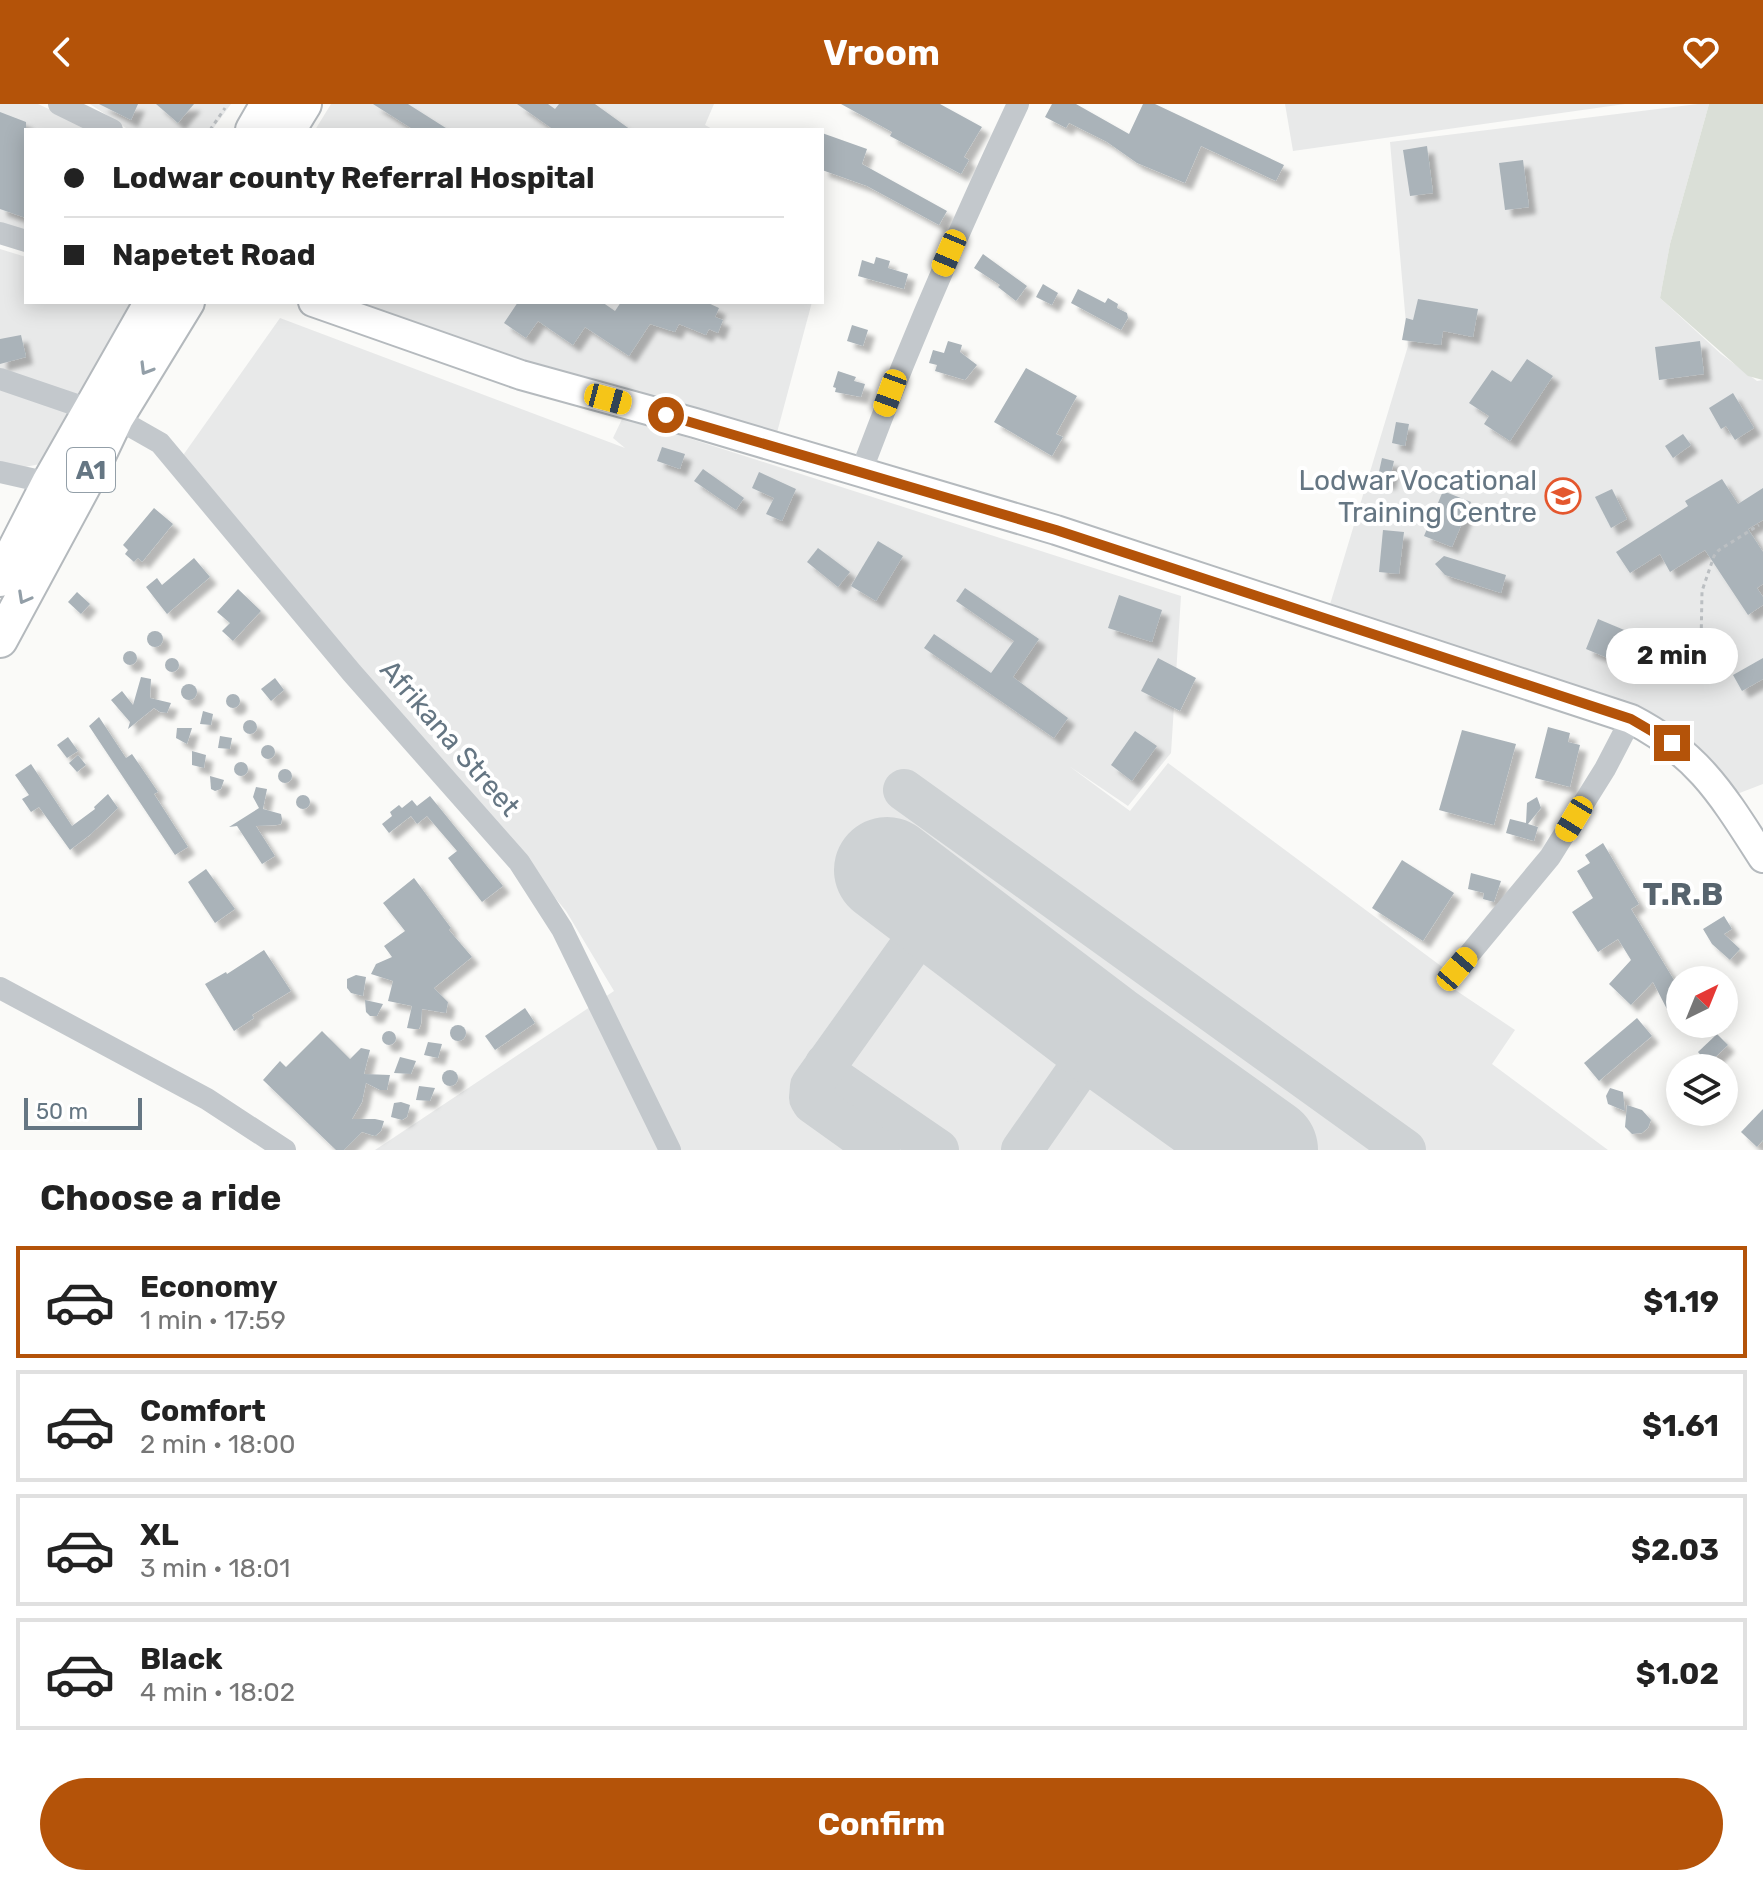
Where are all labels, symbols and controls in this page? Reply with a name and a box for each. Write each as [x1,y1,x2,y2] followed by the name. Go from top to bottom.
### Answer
[40,30,84,74] icon: back
[1679,30,1723,74] icon: heart
[823,31,940,74] text: Vroom
[112,160,595,196] text: Lodwar county Referral Hospital
[929,226,969,280] car
[112,237,316,273] text: Napetet Road
[141,360,156,374] one-way arrow
[871,366,909,420] car
[582,381,634,417] car
[648,397,684,433] route start
[67,448,115,492] road number: A1
[1298,464,1537,529] place label: Lodwar Vocational Training Centre
[1544,477,1582,515] school or university icon: Lodwar Vocational Training Centre
[18,589,33,604] one-way arrow
[1606,627,1738,683] callout: 2 min
[1637,640,1707,671] text: 2 min
[373,653,527,823] street label: Afrikana Street
[1654,725,1690,761] route end
[1551,792,1597,846] car
[1643,875,1723,913] district label: T.R.B
[1432,943,1482,995] car
[1666,966,1738,1038] north arrow
[1666,966,1738,1126] map controls
[1666,1054,1738,1126] button: layers
[24,1094,142,1130] scale bar
[36,1098,88,1125] text: 50 m
[40,1176,281,1219] text: Choose a ride
[44,1266,116,1338] icon: car
[140,1269,278,1305] text: Economy
[1643,1284,1719,1320] text: $1.19
[140,1305,286,1336] text: 1 min · 17:59
[44,1390,116,1462] icon: car
[140,1393,266,1429] text: Comfort
[1642,1408,1719,1444] text: $1.61
[140,1429,295,1460] text: 2 min · 18:00
[44,1514,116,1586] icon: car
[140,1517,179,1553] text: XL
[1631,1532,1719,1568] text: $2.03
[140,1553,290,1584] text: 3 min · 18:01
[44,1638,116,1710] icon: car
[140,1641,223,1677] text: Black
[1636,1656,1719,1692] text: $1.02
[140,1677,295,1708] text: 4 min · 18:02
[40,1778,1723,1870] button: Confirm

